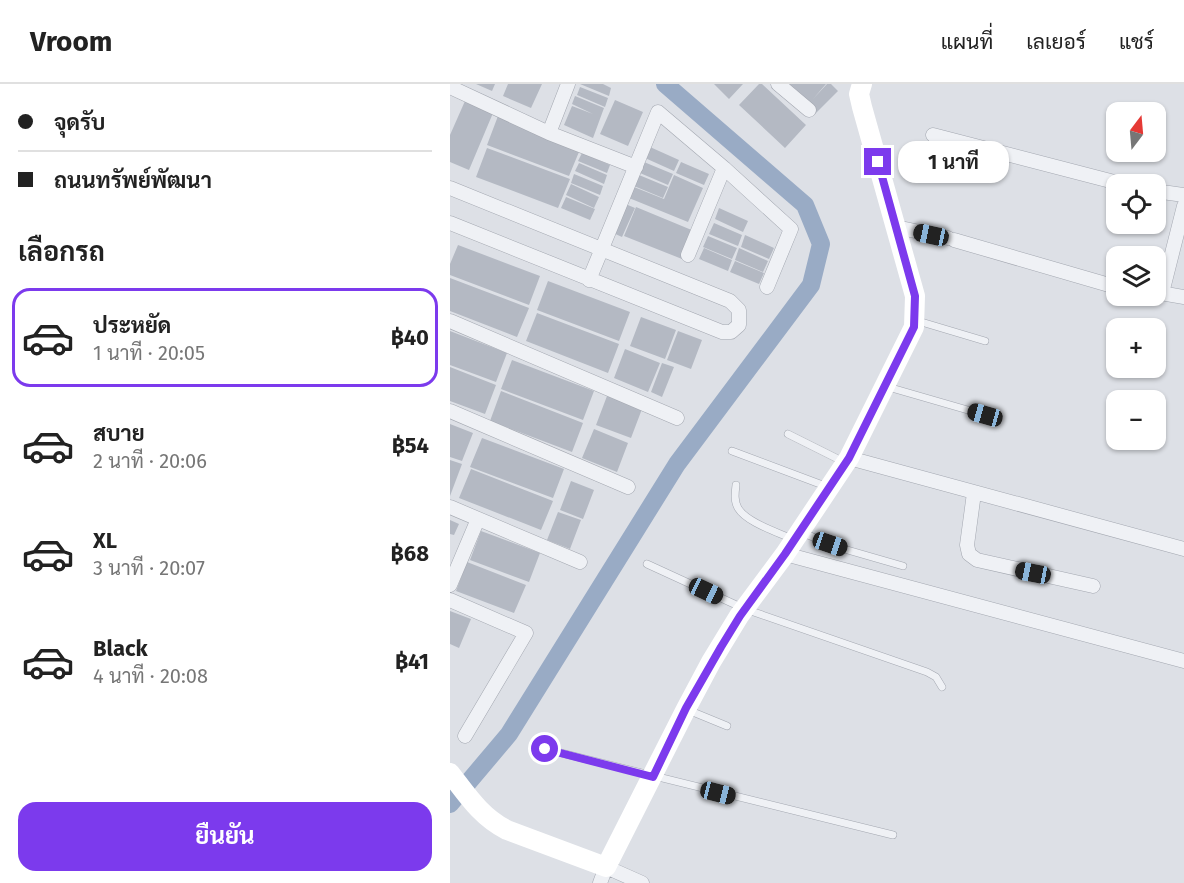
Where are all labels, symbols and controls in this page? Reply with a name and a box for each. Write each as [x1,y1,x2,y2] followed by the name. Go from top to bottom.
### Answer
[30,25,112,58] text: Vroom
[941,29,993,55] text: แผนที่
[1026,29,1086,55] text: เลเยอร์
[1119,29,1154,55] text: แชร์
[1106,102,1166,162] north arrow
[1106,102,1166,450] map controls
[54,109,105,136] text: จุดรับ
[899,141,1010,183] callout: 1 นาที
[864,148,891,175] route end
[928,150,979,174] text: 1 นาที
[54,167,212,194] text: ถนนทรัพย์พัฒนา
[1106,174,1166,234] button: locate
[912,222,950,248] car
[18,236,105,268] text: เลือกรถ
[1106,246,1166,306] button: layers
[21,311,75,365] icon: car
[93,312,171,339] text: ประหยัด
[1106,318,1166,378] button: +
[391,324,429,351] text: ฿40
[93,341,205,365] text: 1 นาที · 20:05
[1106,390,1166,450] button: −
[965,401,1005,429] car
[21,419,75,473] icon: car
[93,420,145,447] text: สบาย
[392,432,429,459] text: ฿54
[93,449,207,473] text: 2 นาที · 20:06
[21,527,75,581] icon: car
[93,527,117,554] text: XL
[810,530,850,558] car
[391,540,429,567] text: ฿68
[93,556,205,580] text: 3 นาที · 20:07
[1014,561,1052,585] car
[686,575,726,607] car
[21,635,75,689] icon: car
[93,635,148,662] text: Black
[395,648,429,675] text: ฿41
[93,664,208,688] text: 4 นาที · 20:08
[531,735,558,762] route start
[698,780,738,806] car
[18,802,432,871] button: ยืนยัน

